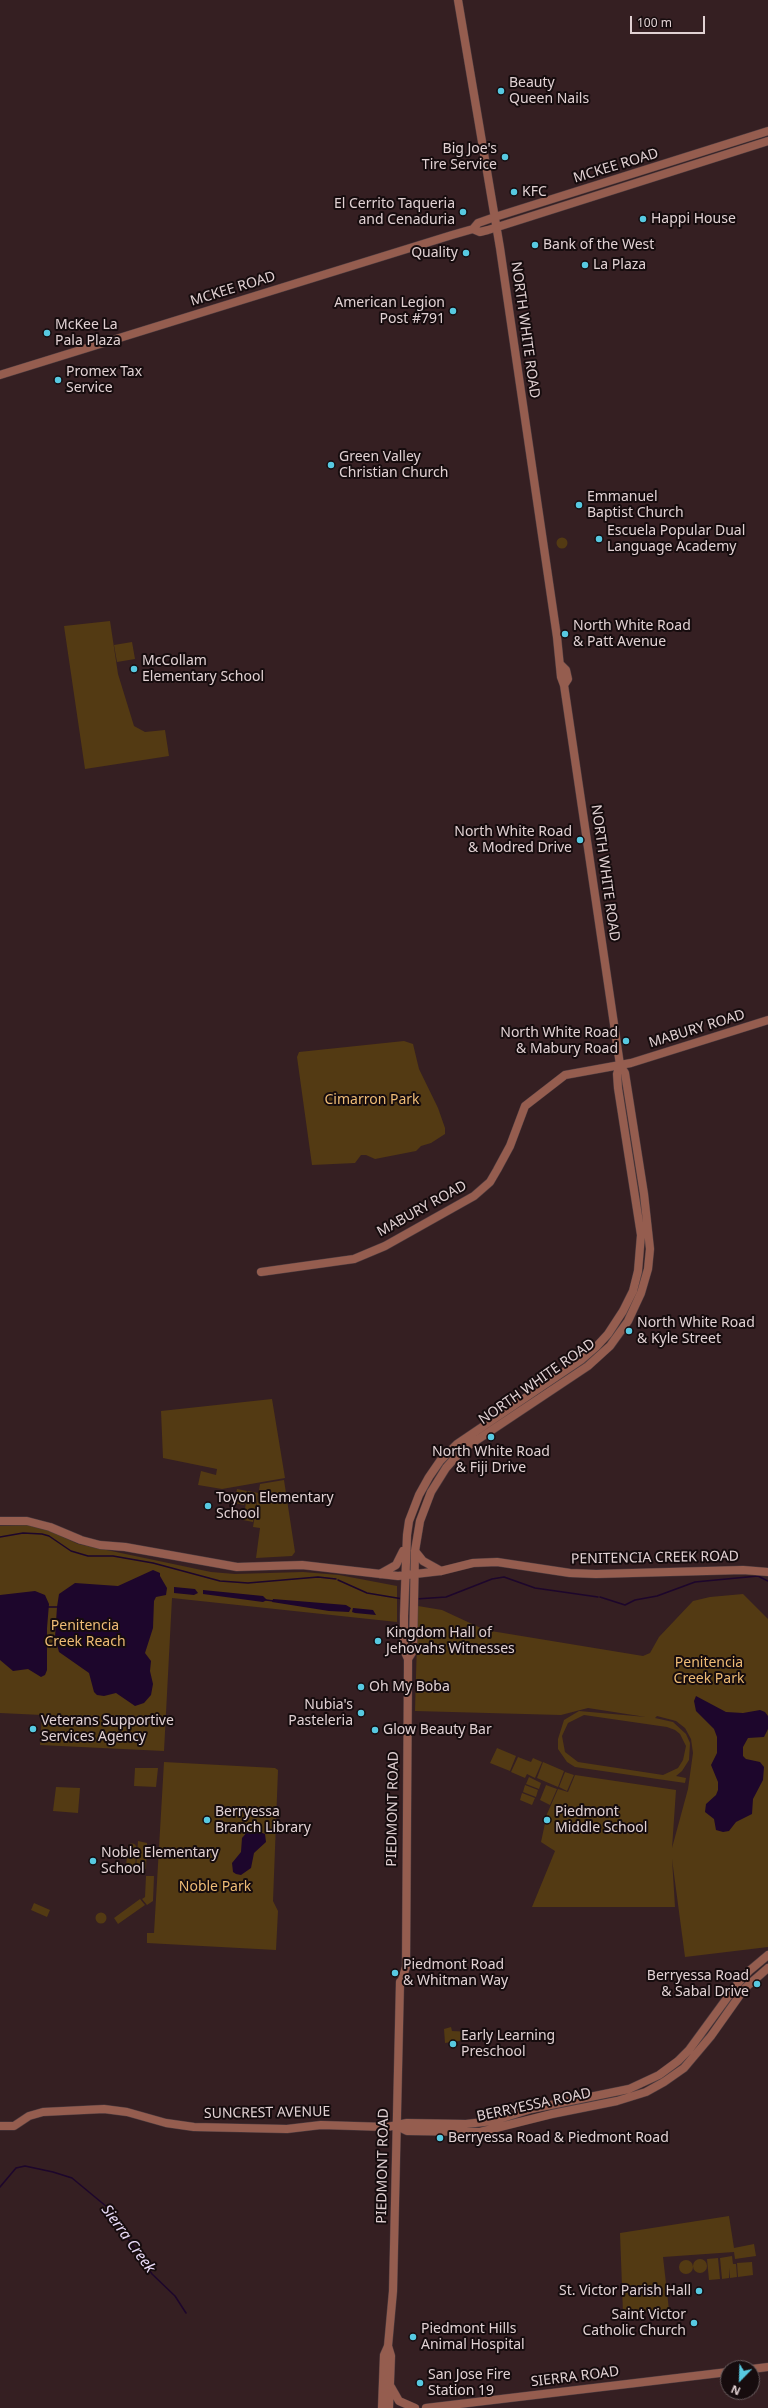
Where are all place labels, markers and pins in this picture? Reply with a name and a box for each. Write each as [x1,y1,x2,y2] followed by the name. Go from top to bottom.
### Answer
[509,75,589,108] place label: Beauty Queen Nails
[496,86,506,96] marker: Beauty Queen Nails
[422,141,497,174] place label: Big Joe's Tire Service
[500,152,510,162] marker: Big Joe's Tire Service
[522,184,547,200] place label: KFC
[509,187,519,197] marker: KFC
[334,196,455,228] place label: El Cerrito Taqueria and Cenaduria
[458,207,468,217] marker: El Cerrito Taqueria and Cenaduria
[651,211,736,227] place label: Happi House
[638,214,648,224] marker: Happi House
[543,237,654,253] place label: Bank of the West
[530,240,540,250] marker: Bank of the West
[411,245,458,261] place label: Quality
[461,248,471,258] marker: Quality
[593,257,646,273] place label: La Plaza
[580,260,590,270] marker: La Plaza
[334,295,445,328] place label: American Legion Post #791
[448,306,458,316] marker: American Legion Post #791
[55,317,121,350] place label: McKee La Pala Plaza
[42,328,52,338] marker: McKee La Pala Plaza
[66,364,142,396] place label: Promex Tax Service
[53,375,63,385] marker: Promex Tax Service
[339,449,448,482] place label: Green Valley Christian Church
[326,460,336,470] marker: Green Valley Christian Church
[587,489,684,522] place label: Emmanuel Baptist Church
[574,500,584,510] marker: Emmanuel Baptist Church
[607,523,745,556] place label: Escuela Popular Dual Language Academy
[594,534,604,544] marker: Escuela Popular Dual Language Academy
[573,618,691,650] place label: North White Road & Patt Avenue
[560,629,570,639] marker: North White Road & Patt Avenue
[142,653,264,686] place label: McCollam Elementary School
[129,664,139,674] marker: McCollam Elementary School
[454,824,572,856] place label: North White Road & Modred Drive
[575,835,585,845] marker: North White Road & Modred Drive
[500,1025,618,1058] place label: North White Road & Mabury Road
[621,1036,631,1046] marker: North White Road & Mabury Road
[637,1315,755,1348] place label: North White Road & Kyle Street
[624,1326,634,1336] marker: North White Road & Kyle Street
[486,1432,496,1442] marker: North White Road & Fiji Drive
[432,1444,550,1476] place label: North White Road & Fiji Drive
[216,1490,334,1522] place label: Toyon Elementary School
[203,1501,213,1511] marker: Toyon Elementary School
[386,1625,515,1658] place label: Kingdom Hall of Jehovahs Witnesses
[373,1636,383,1646] marker: Kingdom Hall of Jehovahs Witnesses
[369,1679,450,1695] place label: Oh My Boba
[356,1682,366,1692] marker: Oh My Boba
[288,1697,353,1730] place label: Nubia's Pasteleria
[356,1708,366,1718] marker: Nubia's Pasteleria
[41,1713,174,1746] place label: Veterans Supportive Services Agency
[383,1722,492,1738] place label: Glow Beauty Bar
[28,1724,38,1734] marker: Veterans Supportive Services Agency
[370,1725,380,1735] marker: Glow Beauty Bar
[215,1804,311,1836] place label: Berryessa Branch Library
[555,1804,647,1836] place label: Piedmont Middle School
[202,1815,212,1825] marker: Berryessa Branch Library
[542,1815,552,1825] marker: Piedmont Middle School
[101,1845,219,1878] place label: Noble Elementary School
[88,1856,98,1866] marker: Noble Elementary School
[403,1957,508,1990] place label: Piedmont Road & Whitman Way
[390,1968,400,1978] marker: Piedmont Road & Whitman Way
[647,1968,749,2000] place label: Berryessa Road & Sabal Drive
[752,1979,762,1989] marker: Berryessa Road & Sabal Drive
[461,2028,555,2060] place label: Early Learning Preschool
[448,2039,458,2049] marker: Early Learning Preschool
[448,2130,669,2146] place label: Berryessa Road & Piedmont Road
[435,2133,445,2143] marker: Berryessa Road & Piedmont Road
[559,2283,691,2299] place label: St. Victor Parish Hall
[694,2286,704,2296] marker: St. Victor Parish Hall
[583,2307,686,2340] place label: Saint Victor Catholic Church
[689,2318,699,2328] marker: Saint Victor Catholic Church
[421,2321,525,2354] place label: Piedmont Hills Animal Hospital
[408,2332,418,2342] marker: Piedmont Hills Animal Hospital
[428,2367,511,2400] place label: San Jose Fire Station 19
[415,2378,425,2388] marker: San Jose Fire Station 19

